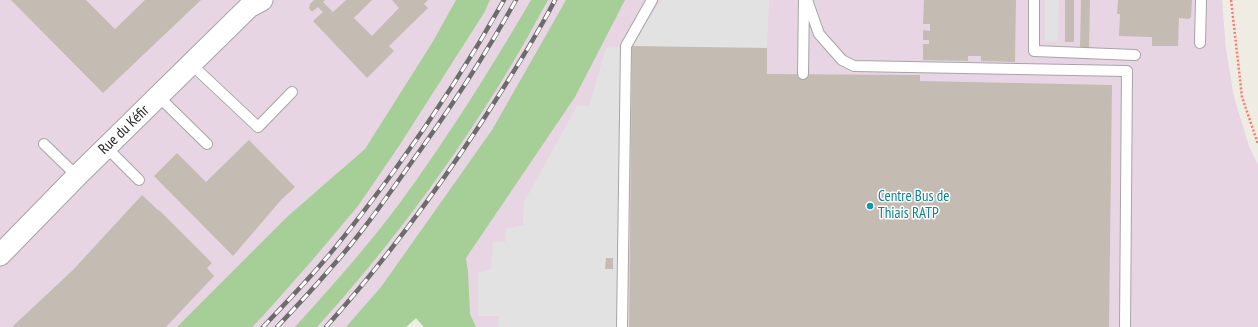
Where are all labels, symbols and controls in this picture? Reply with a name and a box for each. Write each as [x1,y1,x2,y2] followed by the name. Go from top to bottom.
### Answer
[95,102,153,158] street label: Rue du Kéfir
[878,188,949,223] place label: Centre Bus de Thiais RATP
[865,201,875,211] marker: Centre Bus de Thiais RATP

